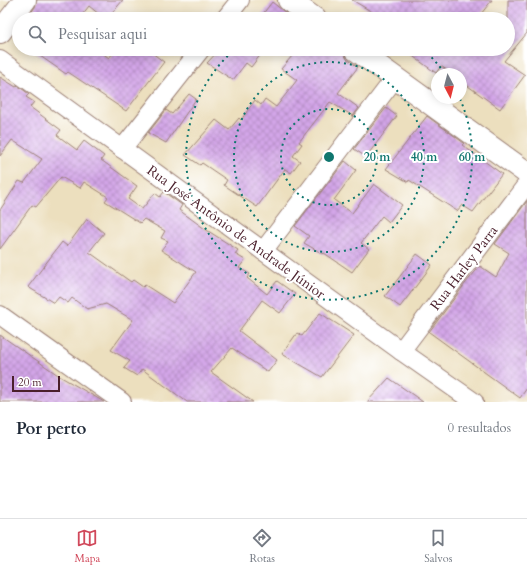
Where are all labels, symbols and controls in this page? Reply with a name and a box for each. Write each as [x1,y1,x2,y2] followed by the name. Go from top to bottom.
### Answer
[12,12,515,56] search box
[26,23,48,45] icon: search
[58,24,147,44] text: Pesquisar aqui
[431,68,467,104] north arrow
[364,149,391,165] text: 20 m
[411,149,438,165] text: 40 m
[459,149,486,165] text: 60 m
[322,150,336,164] centre of rings
[143,161,330,304] street label: Rua José Antônio de Andrade Júnior
[426,222,502,314] street label: Rua Harley Parra
[12,374,60,393] scale bar
[18,375,42,390] text: 20 m
[16,417,86,440] text: Por perto
[447,419,511,437] text: 0 resultados
[75,527,100,566] tab: Mapa
[249,527,275,566] tab: Rotas
[424,527,452,566] tab: Salvos

